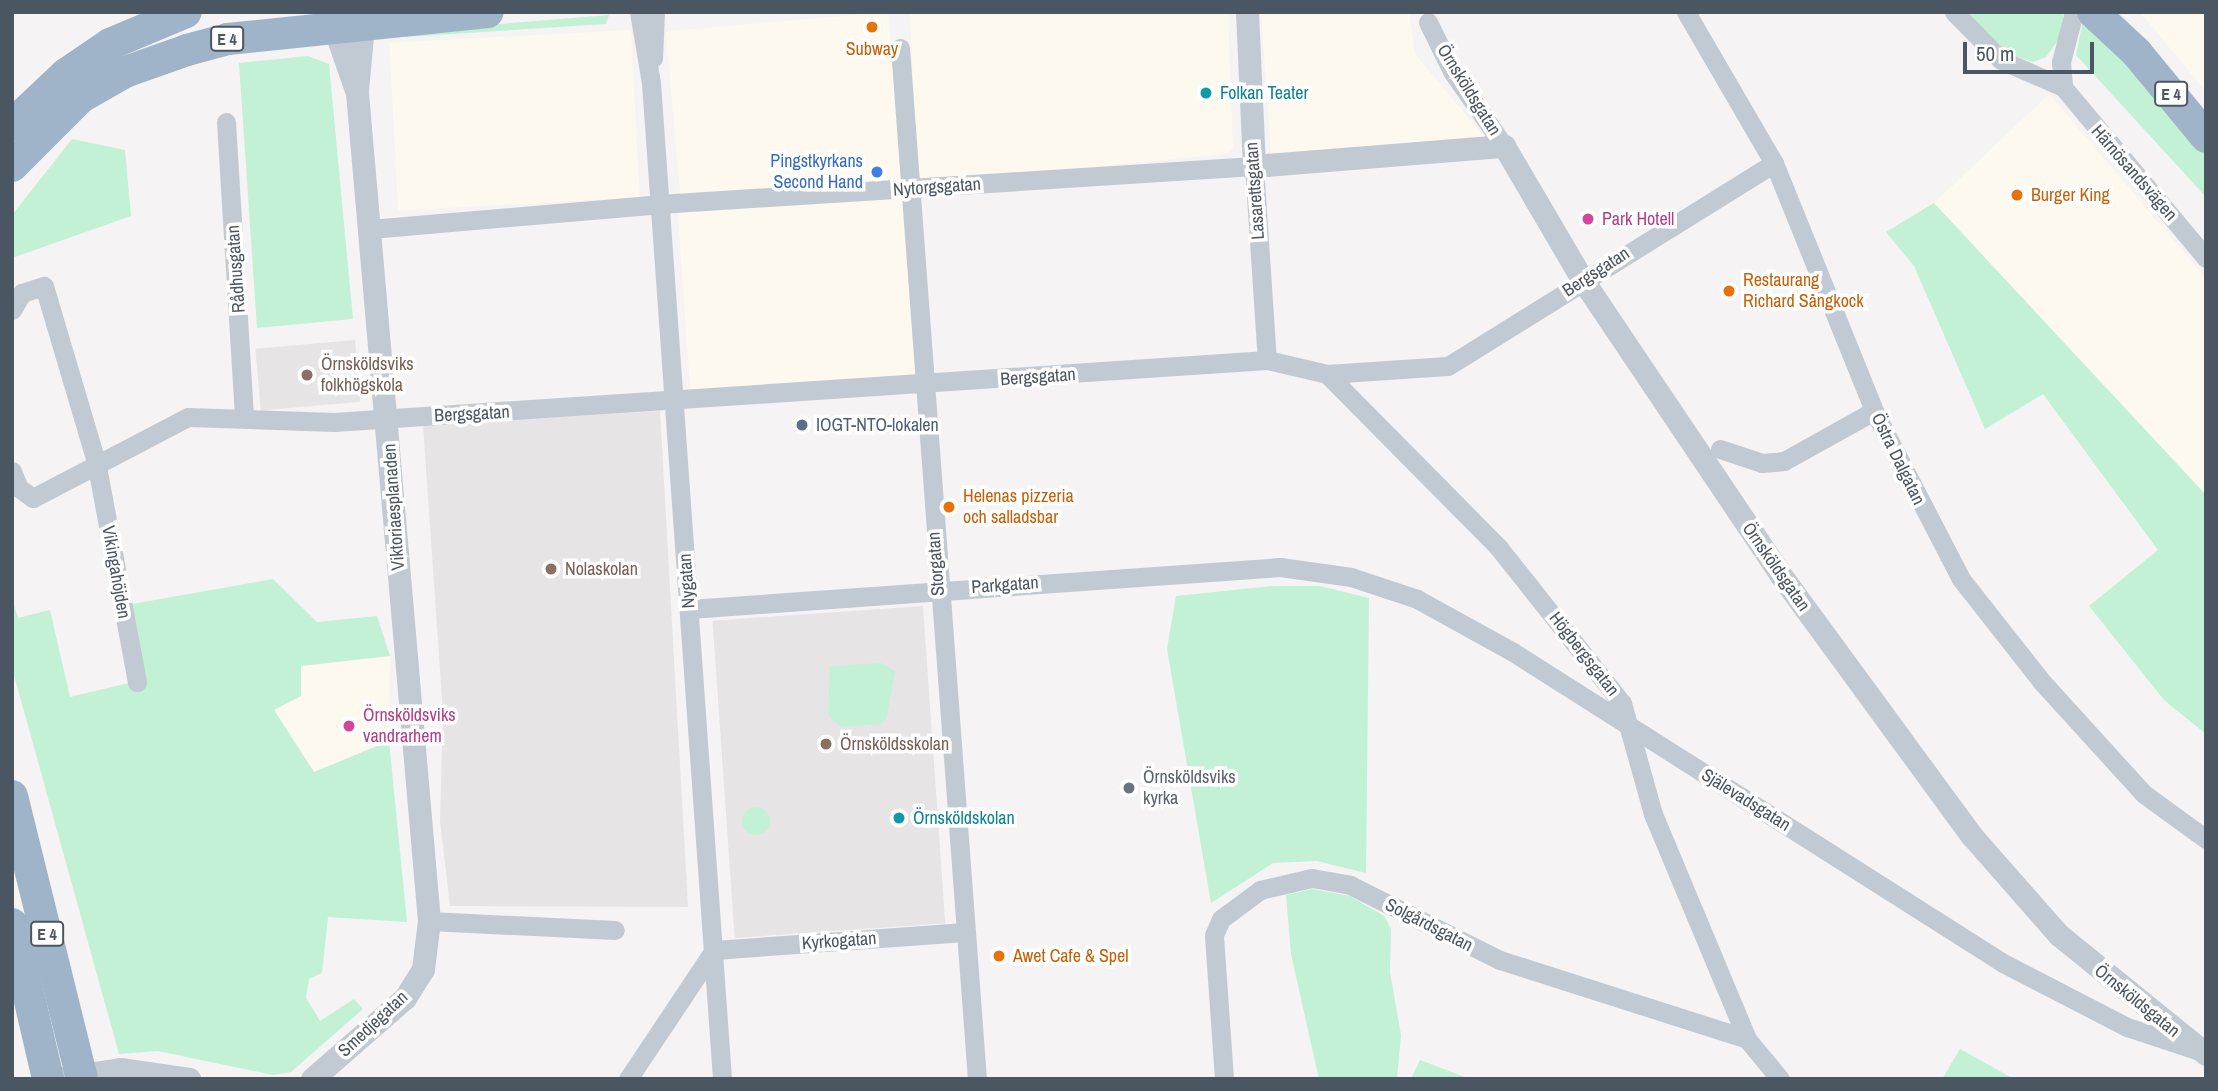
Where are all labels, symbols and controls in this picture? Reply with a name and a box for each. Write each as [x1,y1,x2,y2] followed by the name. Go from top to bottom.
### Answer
[864,19,880,35] marker: Subway
[210,26,244,52] road number: E 4
[1966,28,2097,72] scale bar
[846,38,898,60] place label: Subway
[1976,39,2014,68] text: 50 m
[1432,40,1506,140] street label: Örnsköldsgatan
[1220,82,1309,104] place label: Folkan Teater
[2154,82,2188,106] road number: E 4
[1198,85,1214,101] marker: Folkan Teater
[2087,121,2181,225] street label: Härnösandsvägen
[1241,142,1269,240] street label: Lasarettsgatan
[770,151,863,194] place label: Pingstkyrkans Second Hand
[869,164,885,180] marker: Pingstkyrkans Second Hand
[892,173,982,201] street label: Nytorgsgatan
[2031,184,2110,206] place label: Burger King
[2009,187,2025,203] marker: Burger King
[1602,208,1674,230] place label: Park Hotell
[1580,211,1596,227] marker: Park Hotell
[222,224,250,314] street label: Rådhusgatan
[1558,242,1634,302] street label: Bergsgatan
[1743,270,1864,312] place label: Restaurang Richard Sångkock
[1721,283,1737,299] marker: Restaurang Richard Sångkock
[321,354,414,396] place label: Örnsköldsviks folkhögskola
[1000,364,1076,390] street label: Bergsgatan
[299,367,315,383] marker: Örnsköldsviks folkhögskola
[434,401,510,427] street label: Bergsgatan
[1867,410,1929,508] street label: Östra Dalgatan
[816,414,939,436] place label: IOGT-NTO-lokalen
[794,417,810,433] marker: IOGT-NTO-lokalen
[379,443,409,571] street label: Viktoriaesplanaden
[963,486,1074,528] place label: Helenas pizzeria och salladsbar
[941,499,957,515] marker: Helenas pizzeria och salladsbar
[1738,518,1814,616] street label: Örnsköldsgatan
[97,524,135,620] street label: Vikingahöjden
[923,531,949,597] street label: Storgatan
[674,553,700,609] street label: Nygatan
[565,558,638,580] place label: Nolaskolan
[543,561,559,577] marker: Nolaskolan
[971,572,1039,598] street label: Parkgatan
[1544,608,1624,700] street label: Högbergsgatan
[363,705,456,748] place label: Örnsköldsviks vandrarhem
[341,718,357,734] marker: Örnsköldsviks vandrarhem
[840,733,949,755] place label: Örnsköldsskolan
[818,736,834,752] marker: Örnsköldsskolan
[1697,764,1795,836] street label: Själevadsgatan
[1143,767,1236,810] place label: Örnsköldsviks kyrka
[1121,780,1137,796] marker: Örnsköldsviks kyrka
[913,807,1015,829] place label: Örnsköldskolan
[891,810,907,826] marker: Örnsköldskolan
[1382,894,1476,956] street label: Solgårdsgatan
[30,922,64,946] road number: E 4
[801,928,877,954] street label: Kyrkogatan
[1013,945,1128,967] place label: Awet Cafe & Spel
[991,948,1007,964] marker: Awet Cafe & Spel
[2090,960,2184,1042] street label: Örnsköldsgatan
[334,986,412,1062] street label: Smedjegatan

